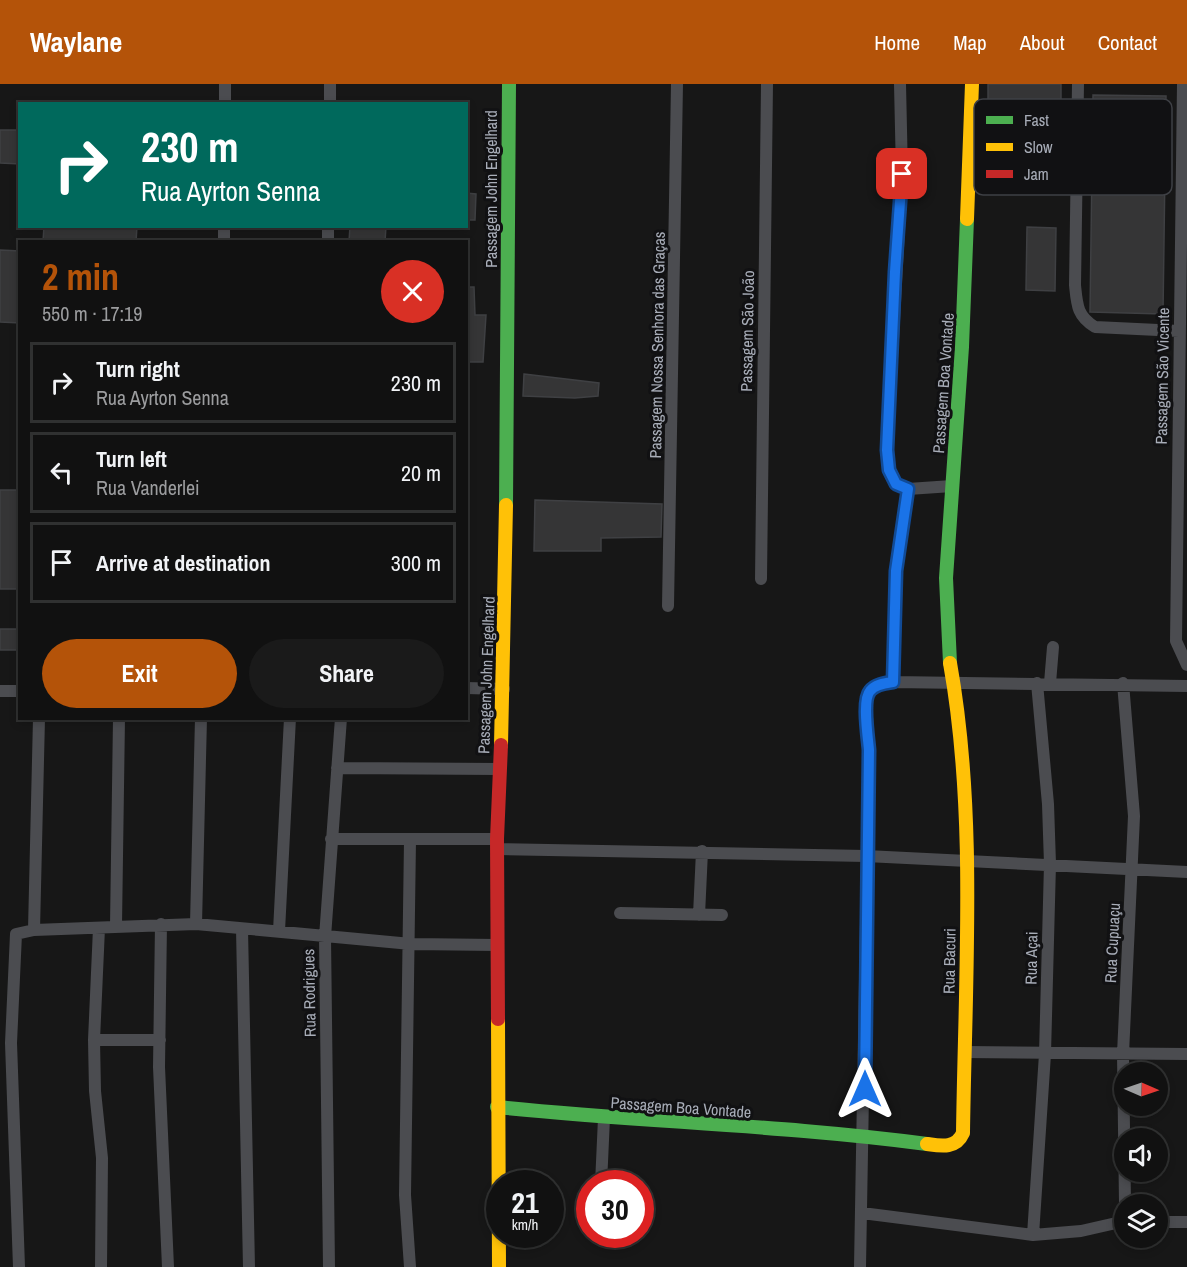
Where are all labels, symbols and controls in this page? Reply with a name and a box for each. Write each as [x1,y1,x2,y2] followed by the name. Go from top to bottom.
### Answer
[30,23,122,61] text: Waylane
[874,28,920,57] text: Home
[953,28,987,57] text: Map
[1020,28,1065,57] text: About
[1098,28,1157,57] text: Contact
[974,99,1172,195] legend
[1024,109,1049,131] text: Fast
[480,110,502,268] street label: Passagem John Engelhard
[141,119,239,175] text: 230 m
[42,126,120,204] icon: right
[1024,136,1053,158] text: Slow
[876,148,927,199] pin
[885,157,918,190] icon: arrive
[1024,163,1049,185] text: Jam
[141,173,320,209] text: Rua Ayrton Senna
[644,231,670,459] street label: Passagem Nossa Senhora das Graças
[42,253,119,301] text: 2 min
[381,260,444,323] button: close
[735,270,759,392] street label: Passagem São João
[42,300,142,327] text: 550 m · 17:19
[1150,307,1174,445] street label: Passagem São Vicente
[927,312,959,454] street label: Passagem Boa Vontade
[96,354,180,384] text: Turn right
[45,366,78,399] icon: right
[391,368,441,398] text: 230 m
[96,384,229,411] text: Rua Ayrton Senna
[96,444,167,474] text: Turn left
[45,456,78,489] icon: left
[401,458,441,488] text: 20 m
[96,474,200,501] text: Rua Vanderlei
[45,546,78,579] icon: arrive
[96,548,270,578] text: Arrive at destination
[391,548,441,578] text: 300 m
[472,596,500,754] street label: Passagem John Engelhard
[42,639,237,708] button: Exit
[249,639,444,708] button: Share
[1099,902,1125,984] street label: Rua Cupuaçu
[937,928,961,994] street label: Rua Bacuri
[1020,931,1042,985] street label: Rua Açai
[297,949,321,1037] street label: Rua Rodrigues
[833,1057,897,1121] position arrow
[1114,1062,1168,1116] north arrow
[1114,1062,1168,1248] map controls
[610,1091,752,1123] street label: Passagem Boa Vontade
[1114,1128,1168,1182] button: sound
[576,1170,654,1248] speed limit sign: 30
[511,1182,539,1222] text: 21
[1114,1194,1168,1248] button: layers
[512,1214,538,1235] text: km/h

